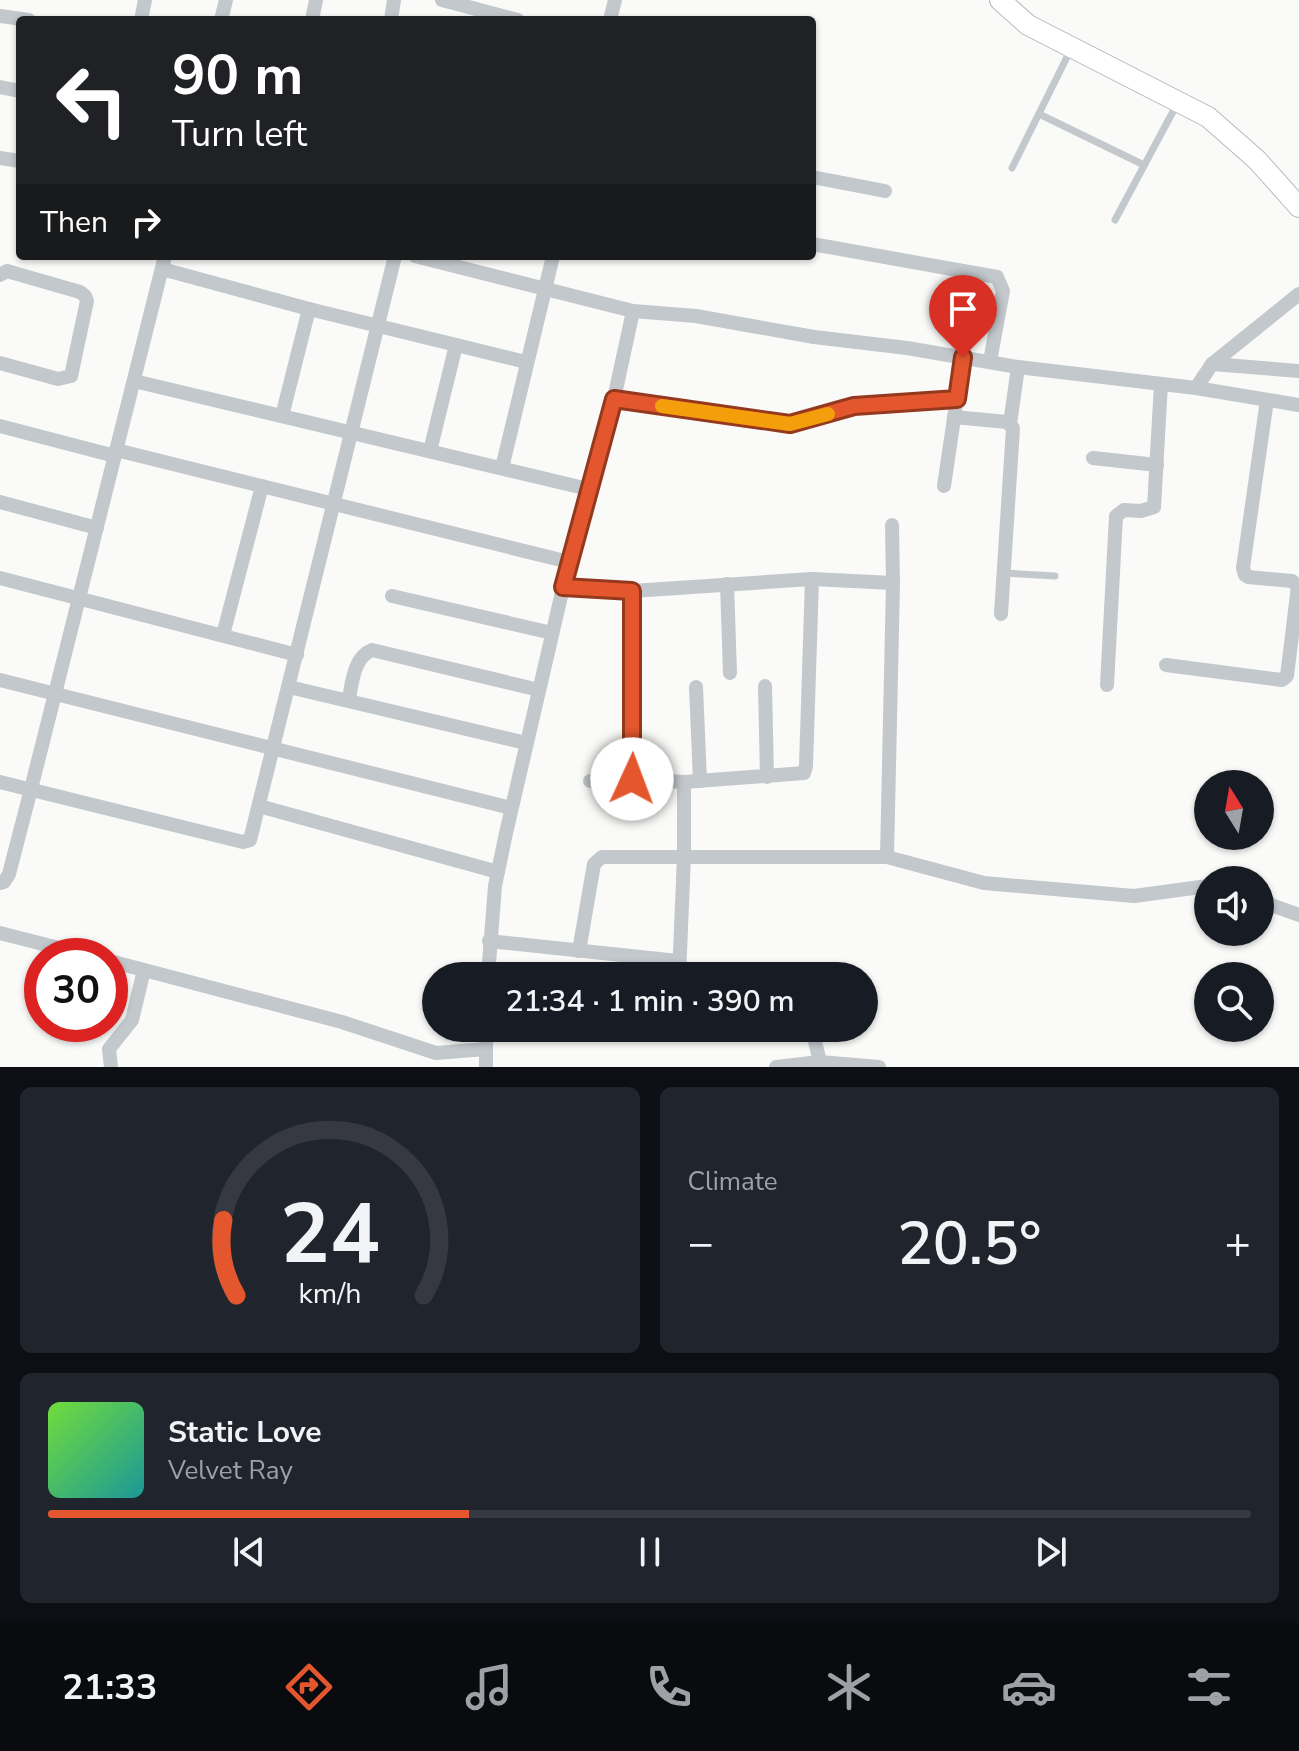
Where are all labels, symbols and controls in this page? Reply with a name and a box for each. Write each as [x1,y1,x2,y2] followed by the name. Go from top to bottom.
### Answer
[172,37,303,114] text: 90 m
[40,48,144,152] icon: left
[172,110,307,159] text: Turn left
[124,200,168,244] icon: right
[40,202,108,243] text: Then
[929,275,997,357] pin
[941,287,985,331] icon: arrive
[590,737,674,821] position arrow
[1194,770,1274,850] north arrow
[1194,770,1274,1042] map controls
[1194,866,1274,946] button: sound
[24,938,128,1042] speed limit sign: 30
[1194,962,1274,1042] button: search
[505,981,795,1022] text: 21:34 · 1 min · 390 m
[688,1164,778,1199] text: Climate
[280,1178,380,1291] text: 24
[897,1203,1042,1285] text: 20.5°
[688,1214,714,1274] text: −
[1225,1214,1251,1274] text: +
[298,1274,361,1313] text: km/h
[168,1412,322,1453] text: Static Love
[168,1453,293,1488] text: Velvet Ray
[227,1530,271,1574] icon: previous
[628,1530,672,1574] icon: pause
[1029,1530,1073,1574] icon: next
[281,1659,337,1715] icon: directions
[461,1659,517,1715] icon: music
[641,1659,697,1715] icon: phone
[821,1659,877,1715] icon: climate
[1001,1659,1057,1715] icon: car
[1181,1659,1237,1715] icon: filters
[62,1663,157,1712] text: 21:33

